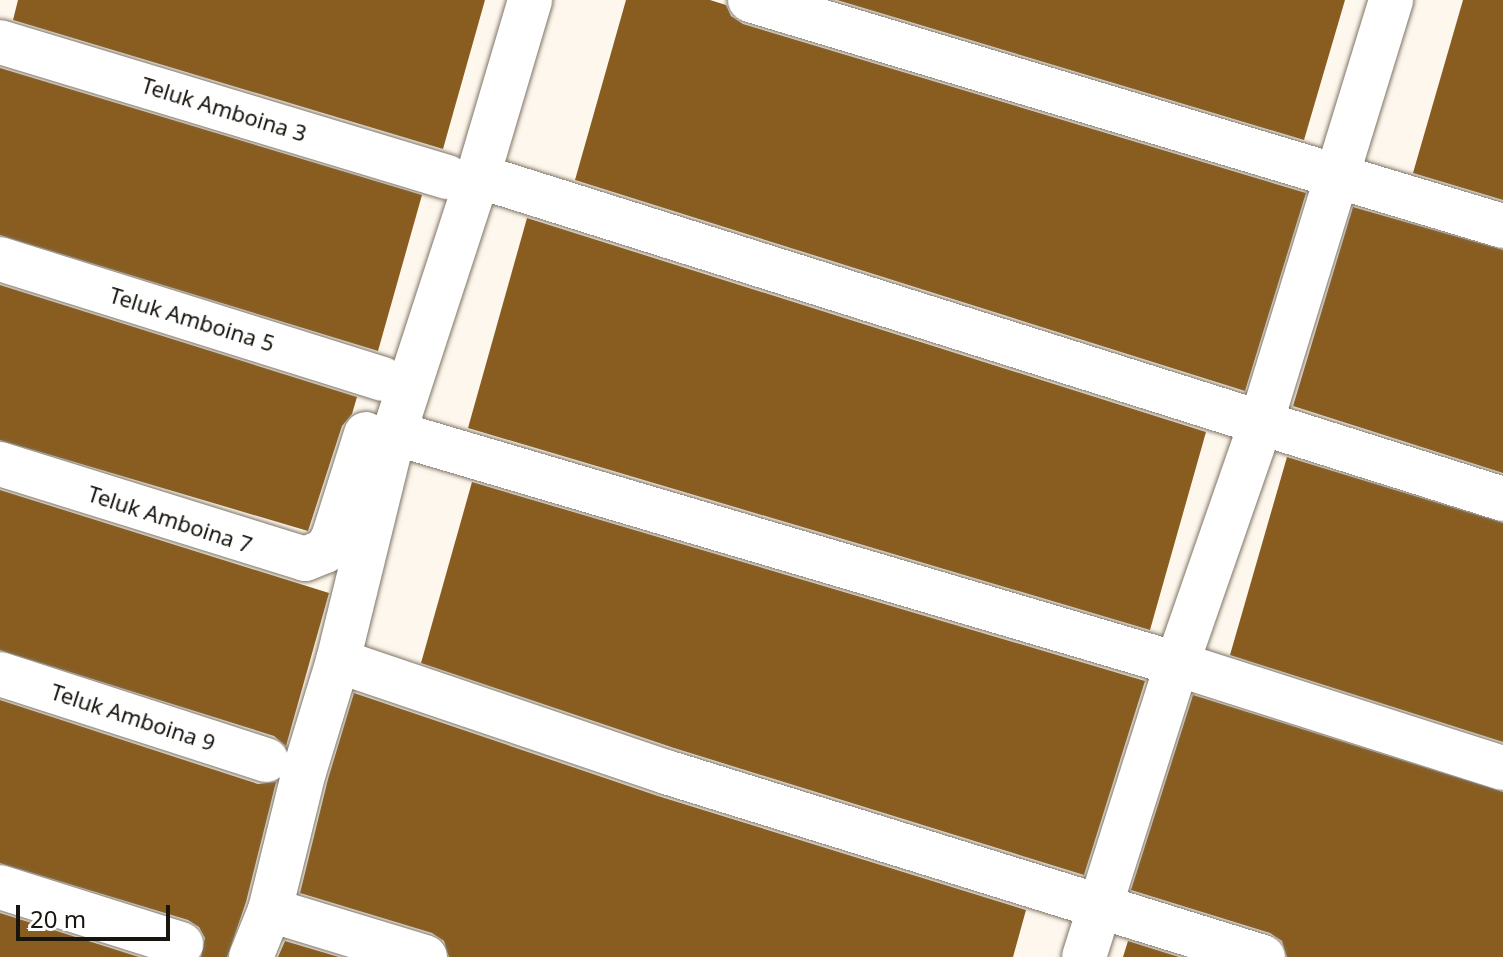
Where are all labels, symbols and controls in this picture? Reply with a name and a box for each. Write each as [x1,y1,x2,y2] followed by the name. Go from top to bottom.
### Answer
[138,71,310,147] street label: Teluk Amboina 3
[106,281,278,357] street label: Teluk Amboina 5
[84,480,256,558] street label: Teluk Amboina 7
[47,678,219,756] street label: Teluk Amboina 9
[20,889,174,939] scale bar
[30,902,86,935] text: 20 m

